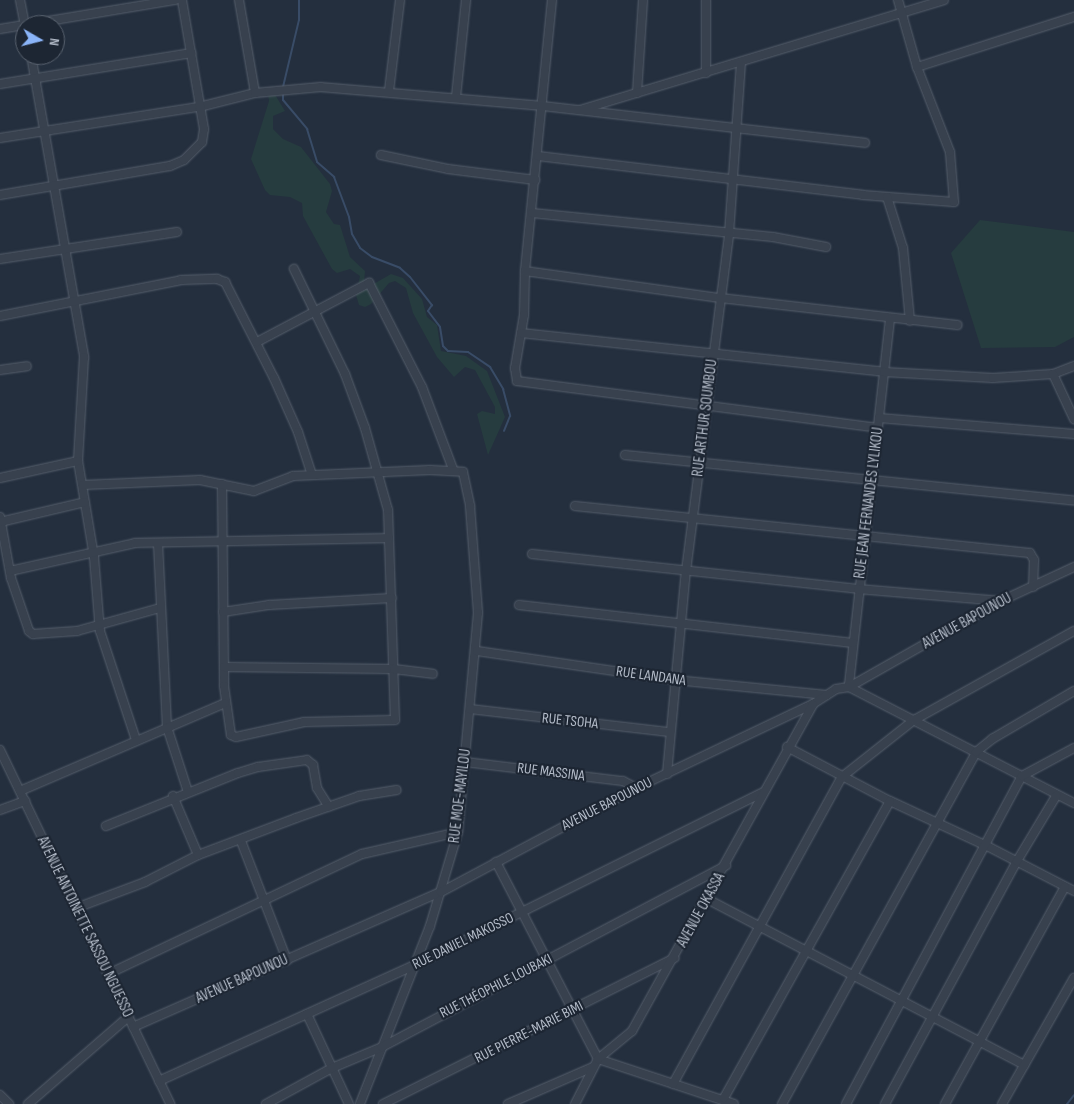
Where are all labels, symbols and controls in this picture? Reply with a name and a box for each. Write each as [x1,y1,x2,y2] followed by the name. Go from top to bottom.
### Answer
[15,15,65,65] north arrow
[45,37,63,47] text: N
[689,358,721,478] street label: RUE ARTHUR SOUMBOU
[851,426,887,580] street label: RUE JEAN FERNANDES LYLIKOU
[919,589,1015,653] street label: AVENUE BAPOUNOU
[615,662,687,690] street label: RUE LANDANA
[541,709,599,733] street label: RUE TSOHA
[445,748,475,844] street label: RUE MOE-MAYILOU
[516,759,586,785] street label: RUE MASSINA
[559,773,655,835] street label: AVENUE BAPOUNOU
[33,834,137,1020] street label: AVENUE ANTOINETTE SASSOU NGUESSO
[673,870,729,950] street label: AVENUE OKASSA
[409,909,517,973] street label: RUE DANIEL MAKOSSO
[437,950,555,1022] street label: RUE THÉOPHILE LOUBAKI
[193,951,291,1007] street label: AVENUE BAPOUNOU
[472,997,586,1067] street label: RUE PIERRE-MARIE BIMI

